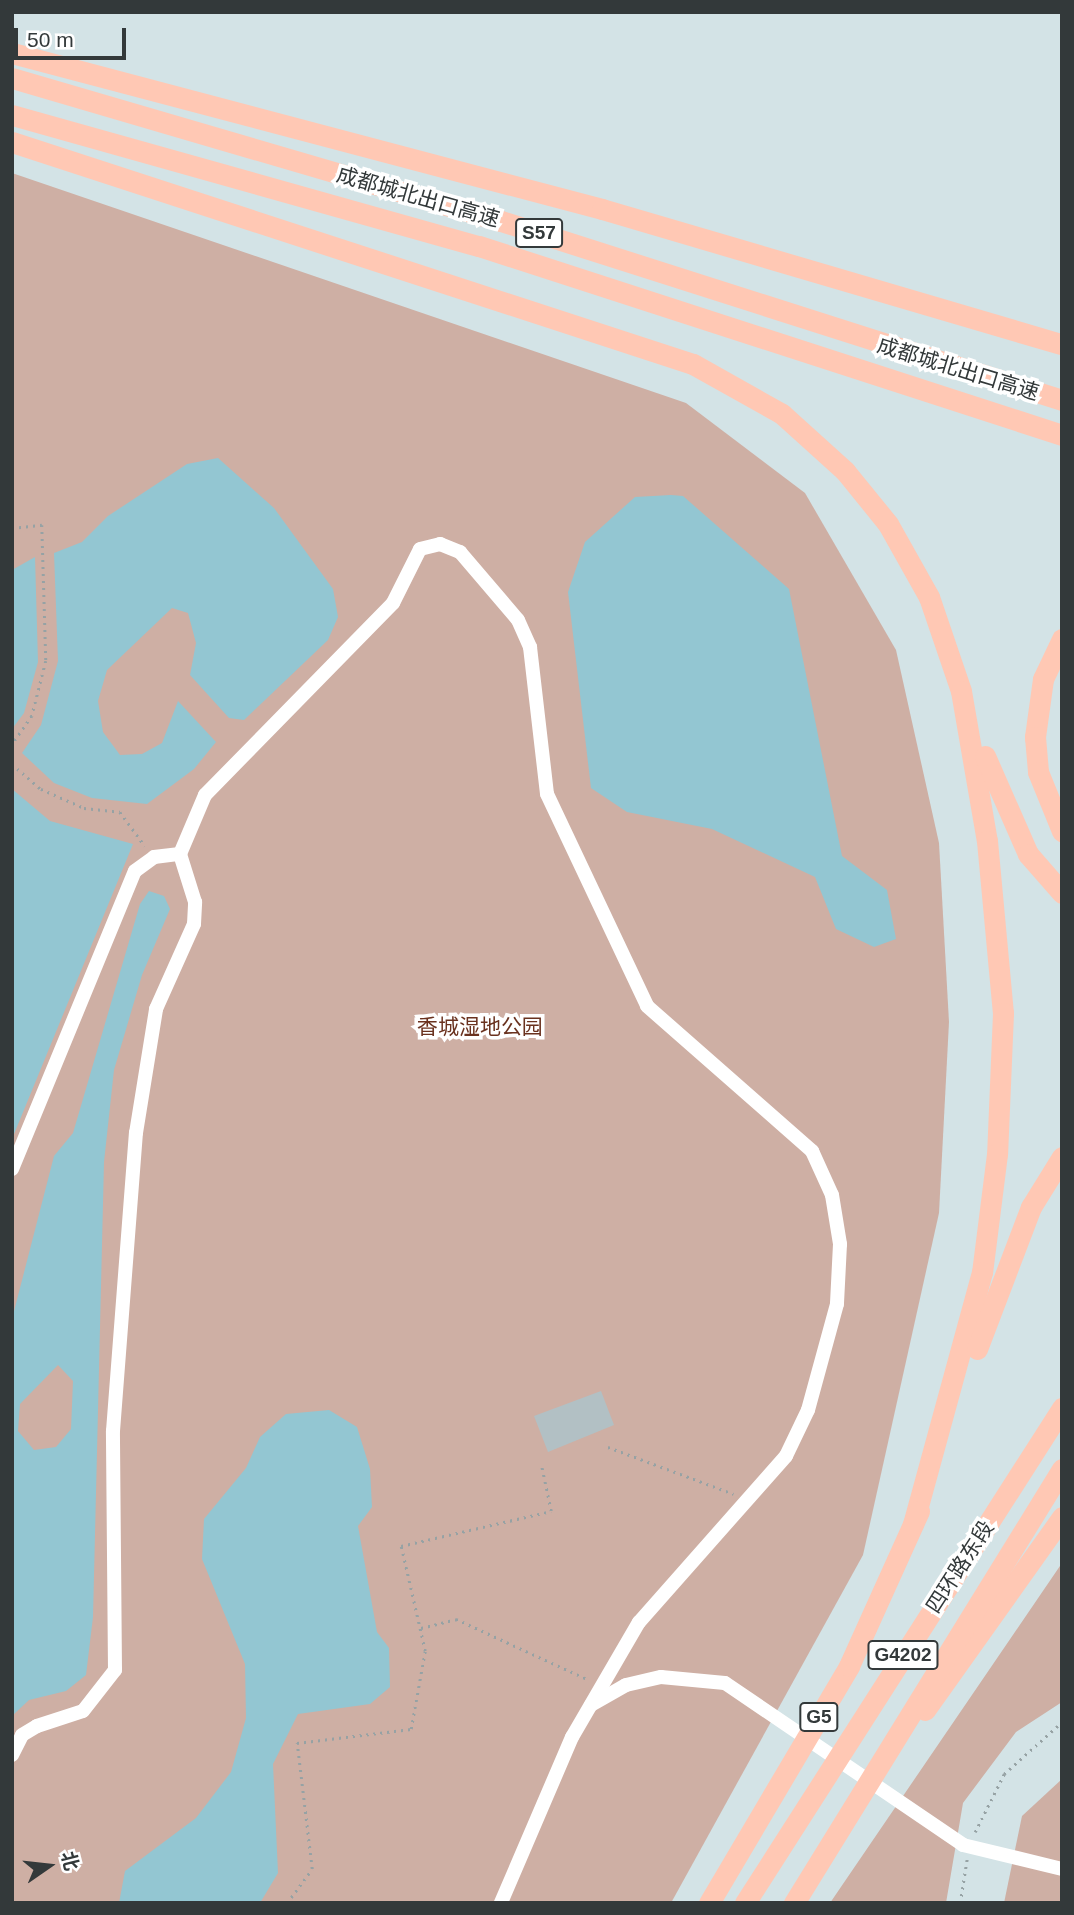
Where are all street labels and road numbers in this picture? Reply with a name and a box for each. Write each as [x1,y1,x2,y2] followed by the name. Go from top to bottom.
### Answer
[334,162,502,232] street label: 成都城北出口高速
[514,218,564,248] road number: S57
[874,332,1042,406] street label: 成都城北出口高速
[921,1516,999,1618] street label: 四环路东段
[866,1639,940,1670] road number: G4202
[798,1702,840,1732] road number: G5

